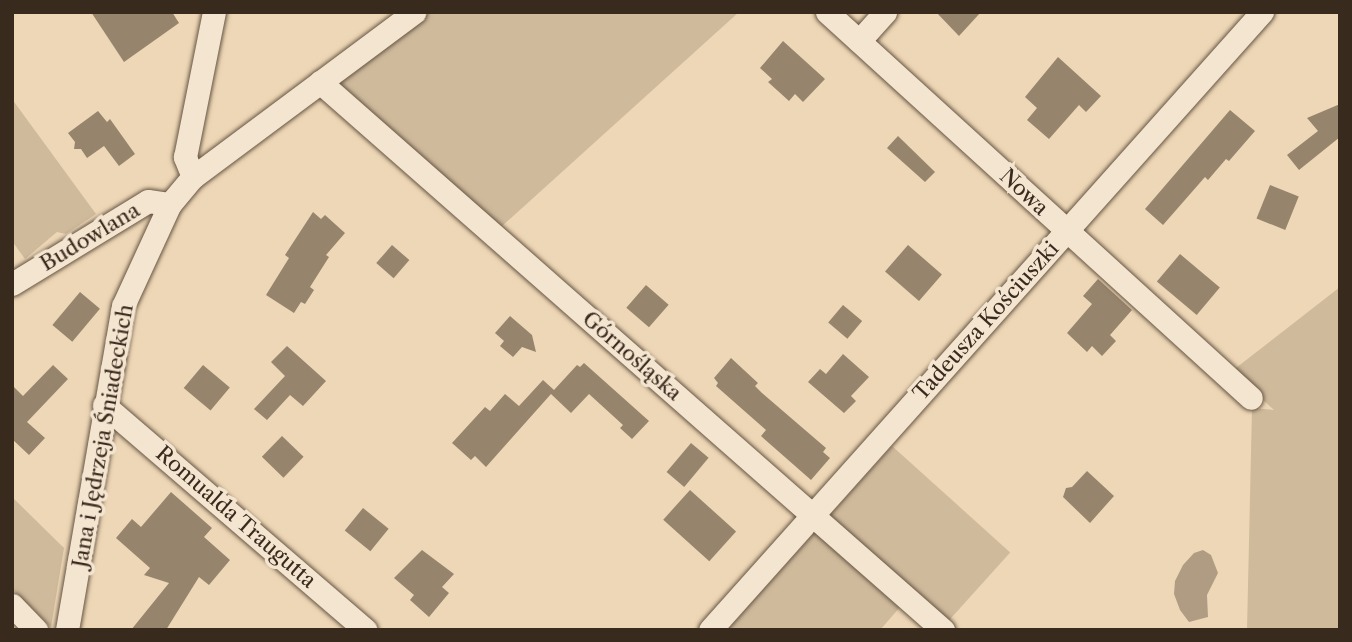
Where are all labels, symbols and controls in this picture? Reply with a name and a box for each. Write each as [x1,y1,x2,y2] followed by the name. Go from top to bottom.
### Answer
[995,163,1053,221] street label: Nowa
[36,197,144,277] street label: Budowlana
[908,236,1064,406] street label: Tadeusza Kościuszki
[67,302,139,570] street label: Jana i Jędrzeja Śniadeckich
[577,306,687,406] street label: Górnośląska
[151,440,321,594] street label: Romualda Traugutta

